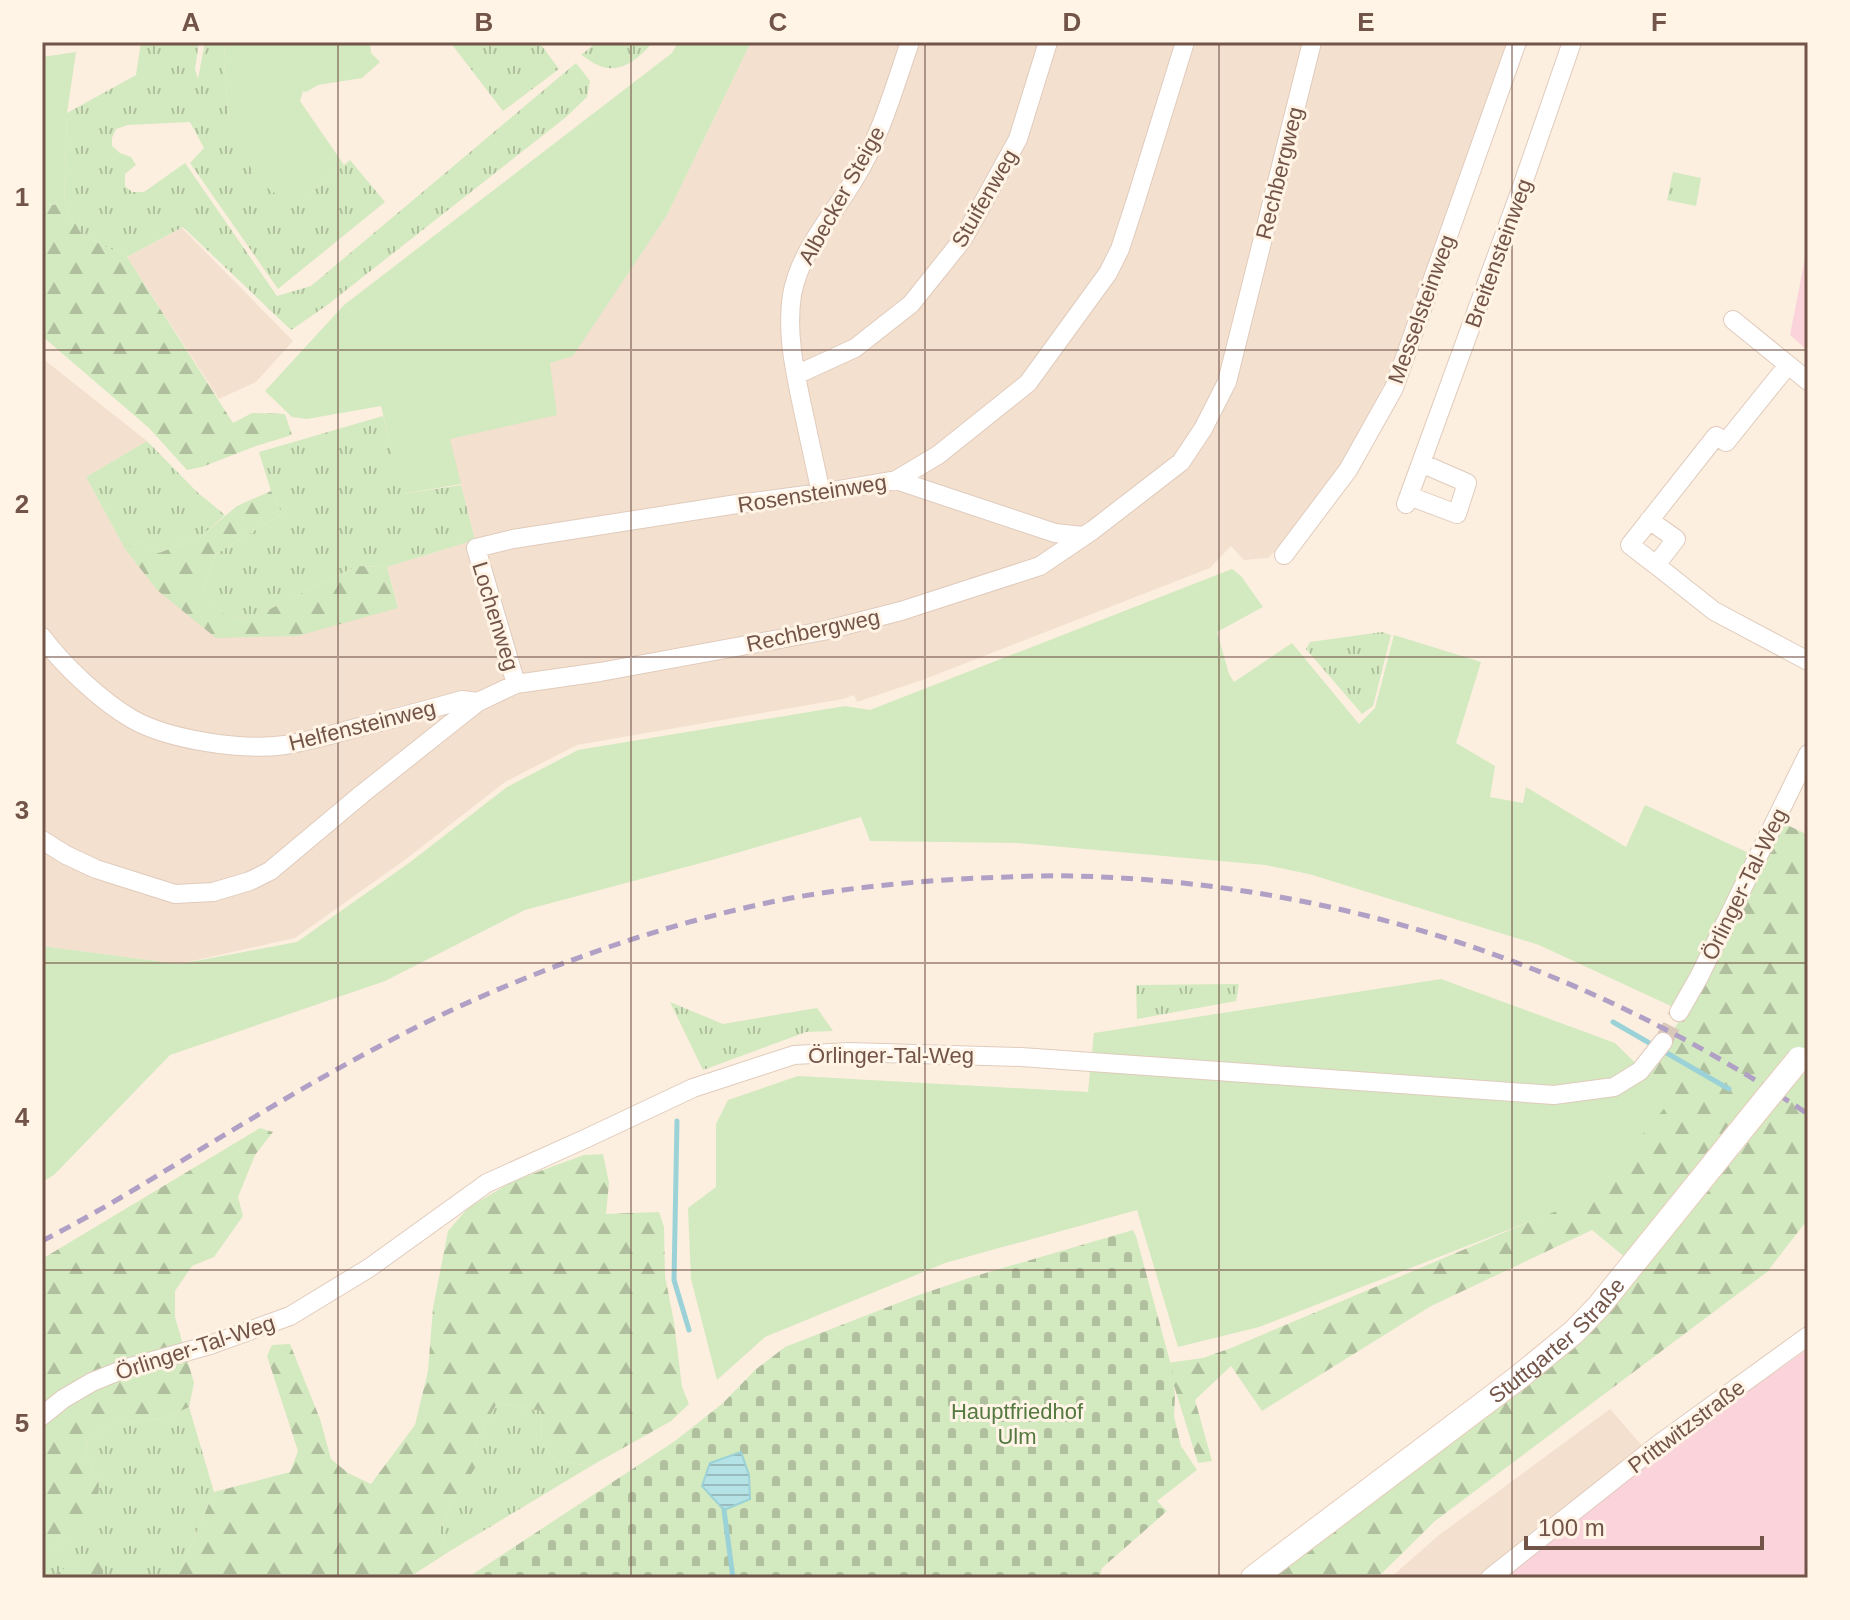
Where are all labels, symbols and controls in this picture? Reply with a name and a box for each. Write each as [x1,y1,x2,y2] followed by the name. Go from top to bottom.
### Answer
[182,7,201,37] text: A
[475,7,493,37] text: B
[769,7,788,37] text: C
[1063,7,1081,37] text: D
[1357,7,1375,37] text: E
[1651,7,1667,37] text: F
[1251,104,1308,242] street label: Rechbergweg
[793,122,890,269] street label: Albecker Steige
[946,145,1022,252] street label: Stuifenweg
[1460,175,1537,331] street label: Breitensteinweg
[15,182,29,212] text: 1
[1383,231,1460,387] street label: Messelsteinweg
[736,469,888,518] street label: Rosensteinweg
[15,489,29,519] text: 2
[467,559,524,674] street label: Lochenweg
[744,604,882,657] street label: Rechbergweg
[286,695,438,756] street label: Helfensteinweg
[15,795,29,825] text: 3
[1697,804,1792,964] street label: Örlinger-Tal-Weg
[808,1043,974,1068] street label: Örlinger-Tal-Weg
[15,1102,30,1132] text: 4
[1484,1273,1630,1408] street label: Stuttgarter Straße
[112,1310,278,1385] street label: Örlinger-Tal-Weg
[1623,1374,1749,1478] street label: Prittwitzstraße
[951,1399,1084,1449] park label: Hauptfriedhof Ulm
[15,1408,29,1438] text: 5
[1526,1500,1762,1550] scale bar
[1538,1514,1605,1541] text: 100 m

